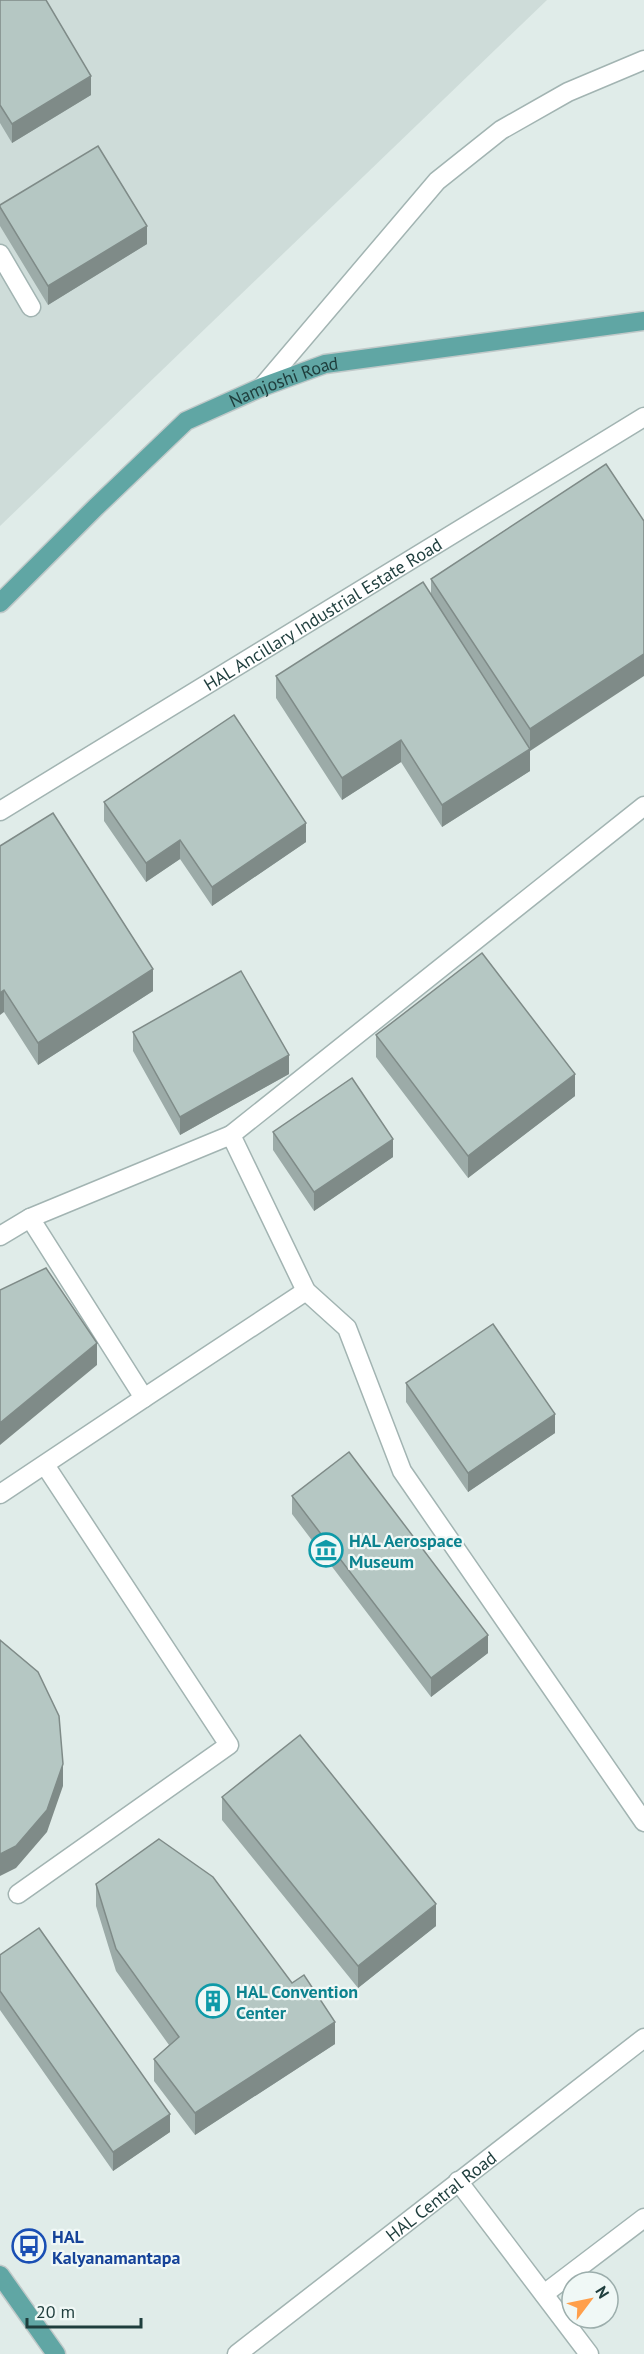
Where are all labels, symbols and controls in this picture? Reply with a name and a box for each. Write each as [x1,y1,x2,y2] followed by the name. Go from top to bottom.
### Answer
[225,351,340,412] street label: Namjoshi Road
[199,532,446,695] street label: HAL Ancillary Industrial Estate Road
[349,1529,462,1573] place label: HAL Aerospace Museum
[308,1532,344,1568] museum icon: HAL Aerospace Museum
[236,1980,358,2024] place label: HAL Convention Center
[195,1983,231,2019] building icon: HAL Convention Center
[381,2146,501,2246] street label: HAL Central Road
[52,2225,180,2269] place label: HAL Kalyanamantapa
[11,2228,47,2264] bus stop icon: HAL Kalyanamantapa
[560,2270,620,2330] north arrow
[591,2282,614,2302] text: N
[27,2291,141,2329] scale bar
[36,2300,75,2323] text: 20 m

